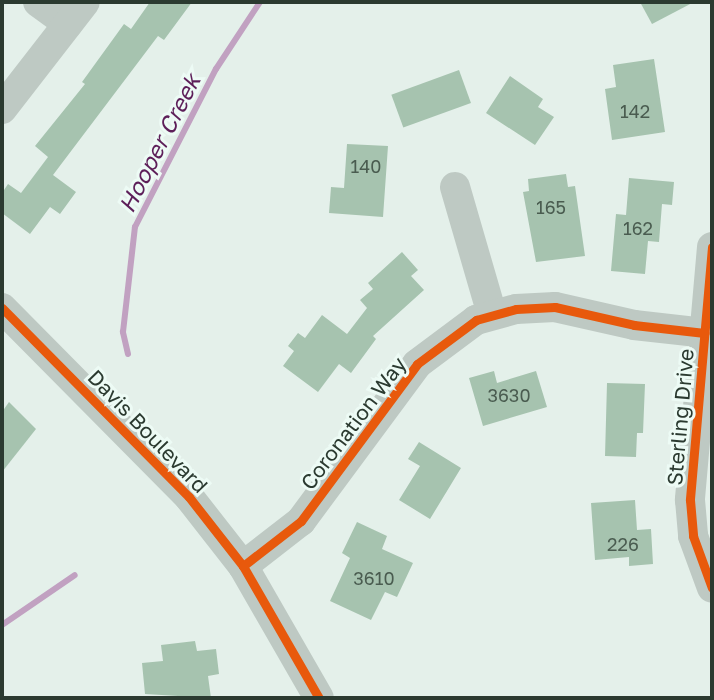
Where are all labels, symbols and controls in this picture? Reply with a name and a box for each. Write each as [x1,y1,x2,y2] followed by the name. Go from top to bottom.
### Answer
[112,69,206,217] water label: Hooper Creek
[620,100,650,122] house number: 142
[351,155,381,177] house number: 140
[536,196,566,218] house number: 165
[623,217,653,239] house number: 162
[661,348,699,486] street label: Sterling Drive
[295,352,411,494] street label: Coronation Way
[83,364,213,498] street label: Davis Boulevard
[487,384,531,406] house number: 3630
[607,533,639,555] house number: 226
[353,567,395,589] house number: 3610

